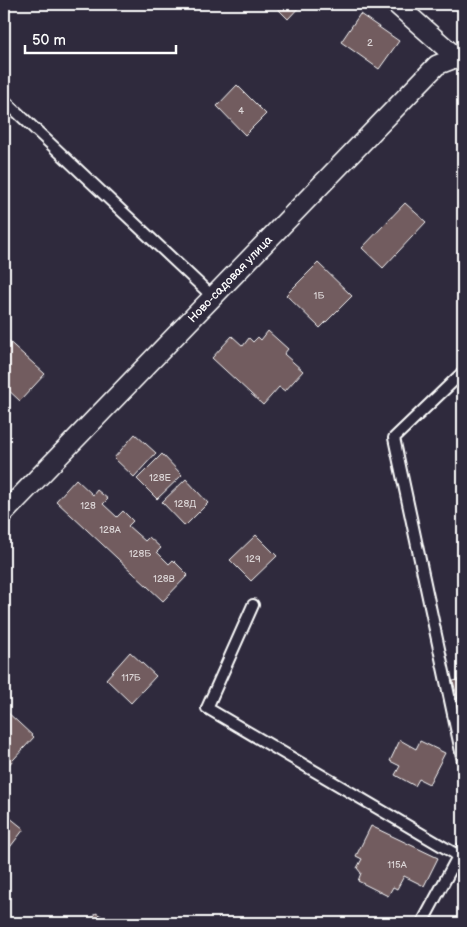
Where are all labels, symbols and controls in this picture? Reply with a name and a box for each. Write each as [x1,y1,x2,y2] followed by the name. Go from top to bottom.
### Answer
[25,22,176,54] scale bar
[32,31,66,50] text: 50 m
[367,37,373,49] house number: 2
[238,105,244,117] house number: 4
[185,233,276,326] street label: Ново-садовая улица
[314,290,324,302] house number: 1Б
[149,472,172,484] house number: 128Е
[174,498,196,510] house number: 128Д
[80,500,96,512] house number: 128
[99,524,122,536] house number: 128А
[129,548,151,560] house number: 128Б
[245,553,261,565] house number: 129
[153,573,176,585] house number: 128В
[121,672,141,684] house number: 117Б
[387,859,408,871] house number: 115А

